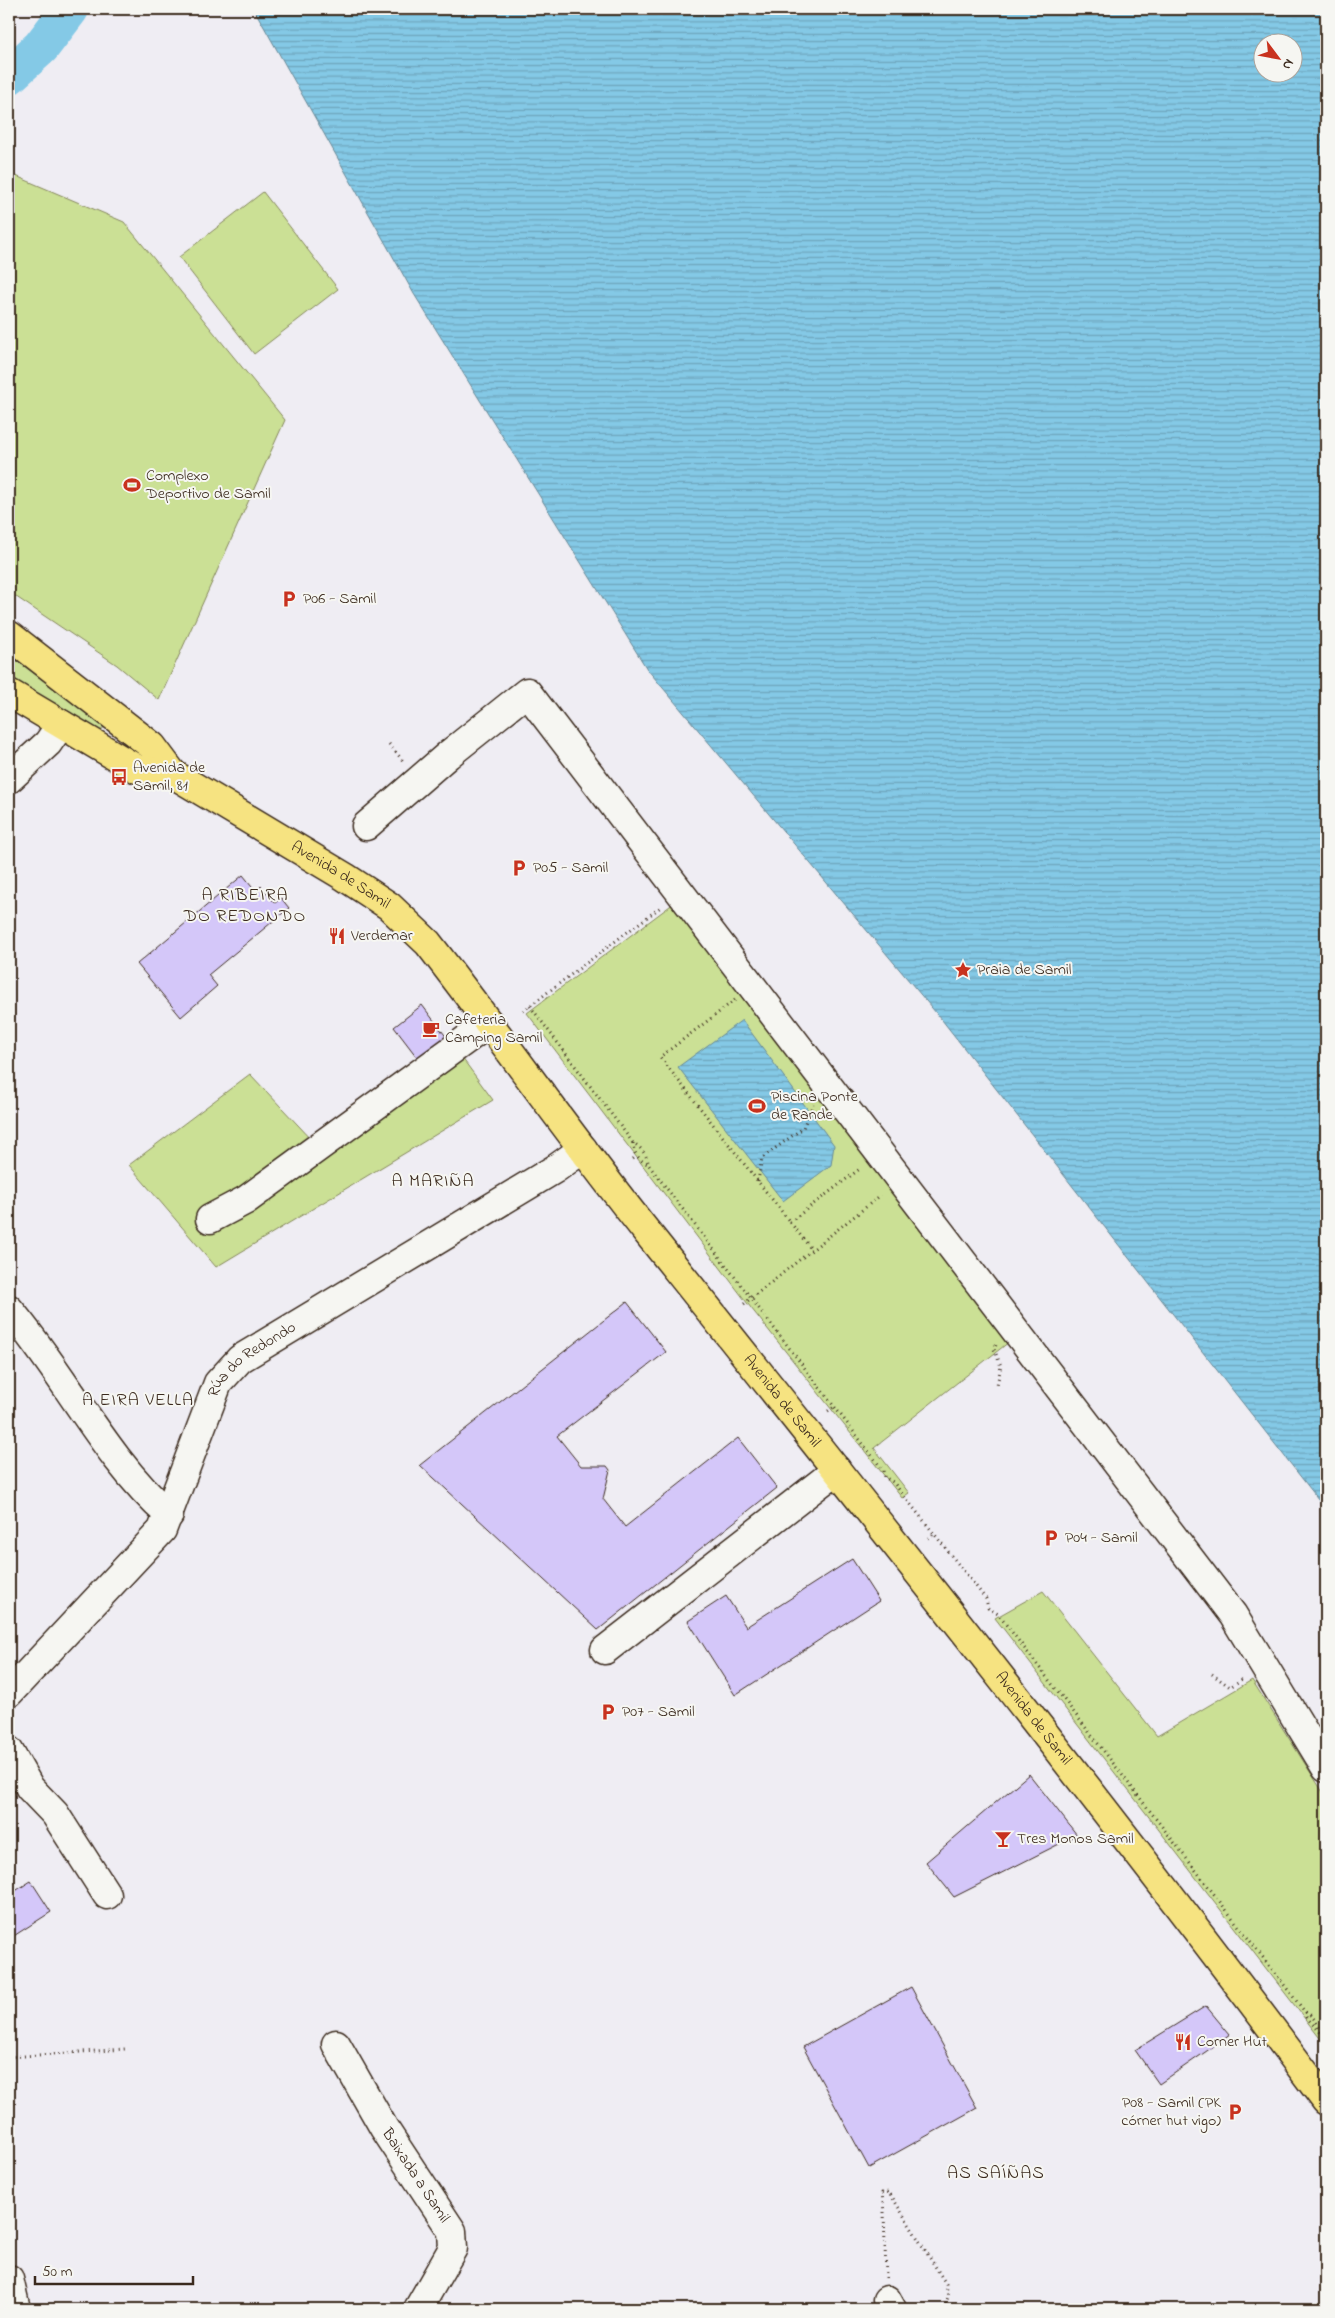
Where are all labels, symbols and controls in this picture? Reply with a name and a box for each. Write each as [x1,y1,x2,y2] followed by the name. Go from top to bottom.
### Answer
[1252,32,1302,82] north arrow
[1276,55,1299,74] text: N
[145,464,271,506] place label: Complexo Deportivo de Samil
[122,475,142,495] sports icon: Complexo Deportivo de Samil
[303,587,376,611] place label: P06 - Samil
[279,589,299,609] parking icon: P06 - Samil
[133,756,206,798] place label: Avenida de Samil, 81
[109,767,129,787] bus stop icon: Avenida de Samil, 81
[286,835,395,916] street label: Avenida de Samil
[533,856,609,880] place label: P05 - Samil
[509,858,529,878] parking icon: P05 - Samil
[183,883,306,930] district label: A RIBEIRA DO REDONDO
[350,924,413,948] place label: Verdemar
[327,926,347,946] restaurant icon: Verdemar
[977,958,1072,982] place label: Praia de Samil
[953,960,973,980] place icon: Praia de Samil
[445,1008,543,1050] place label: Cafeteria Camping Samil
[421,1019,441,1039] cafe icon: Cafeteria Camping Samil
[771,1085,859,1127] place label: Piscina Ponte de Rande
[747,1096,767,1116] sports icon: Piscina Ponte de Rande
[391,1169,475,1195] district label: A MARIÑA
[202,1316,301,1400] street label: Rúa do Redondo
[737,1349,827,1453] street label: Avenida de Samil
[82,1388,194,1414] district label: A EIRA VELLA
[1065,1526,1138,1550] place label: P04 - Samil
[1041,1528,1061,1548] parking icon: P04 - Samil
[989,1667,1078,1771] street label: Avenida de Samil
[622,1700,695,1724] place label: P07 - Samil
[598,1702,618,1722] parking icon: P07 - Samil
[1017,1827,1134,1851] place label: Tres Monos Samil
[993,1829,1013,1849] bar icon: Tres Monos Samil
[1197,2030,1267,2054] place label: Corner Hut
[1173,2032,1193,2052] restaurant icon: Corner Hut
[1121,2091,1221,2133] place label: P08 - Samil (PK córner hut vigo)
[1225,2102,1245,2122] parking icon: P08 - Samil (PK córner hut vigo)
[375,2123,456,2228] street label: Baixada a Samil
[947,2161,1045,2187] district label: AS SAÍÑAS
[35,2253,192,2285] scale bar
[42,2261,73,2283] text: 50 m

